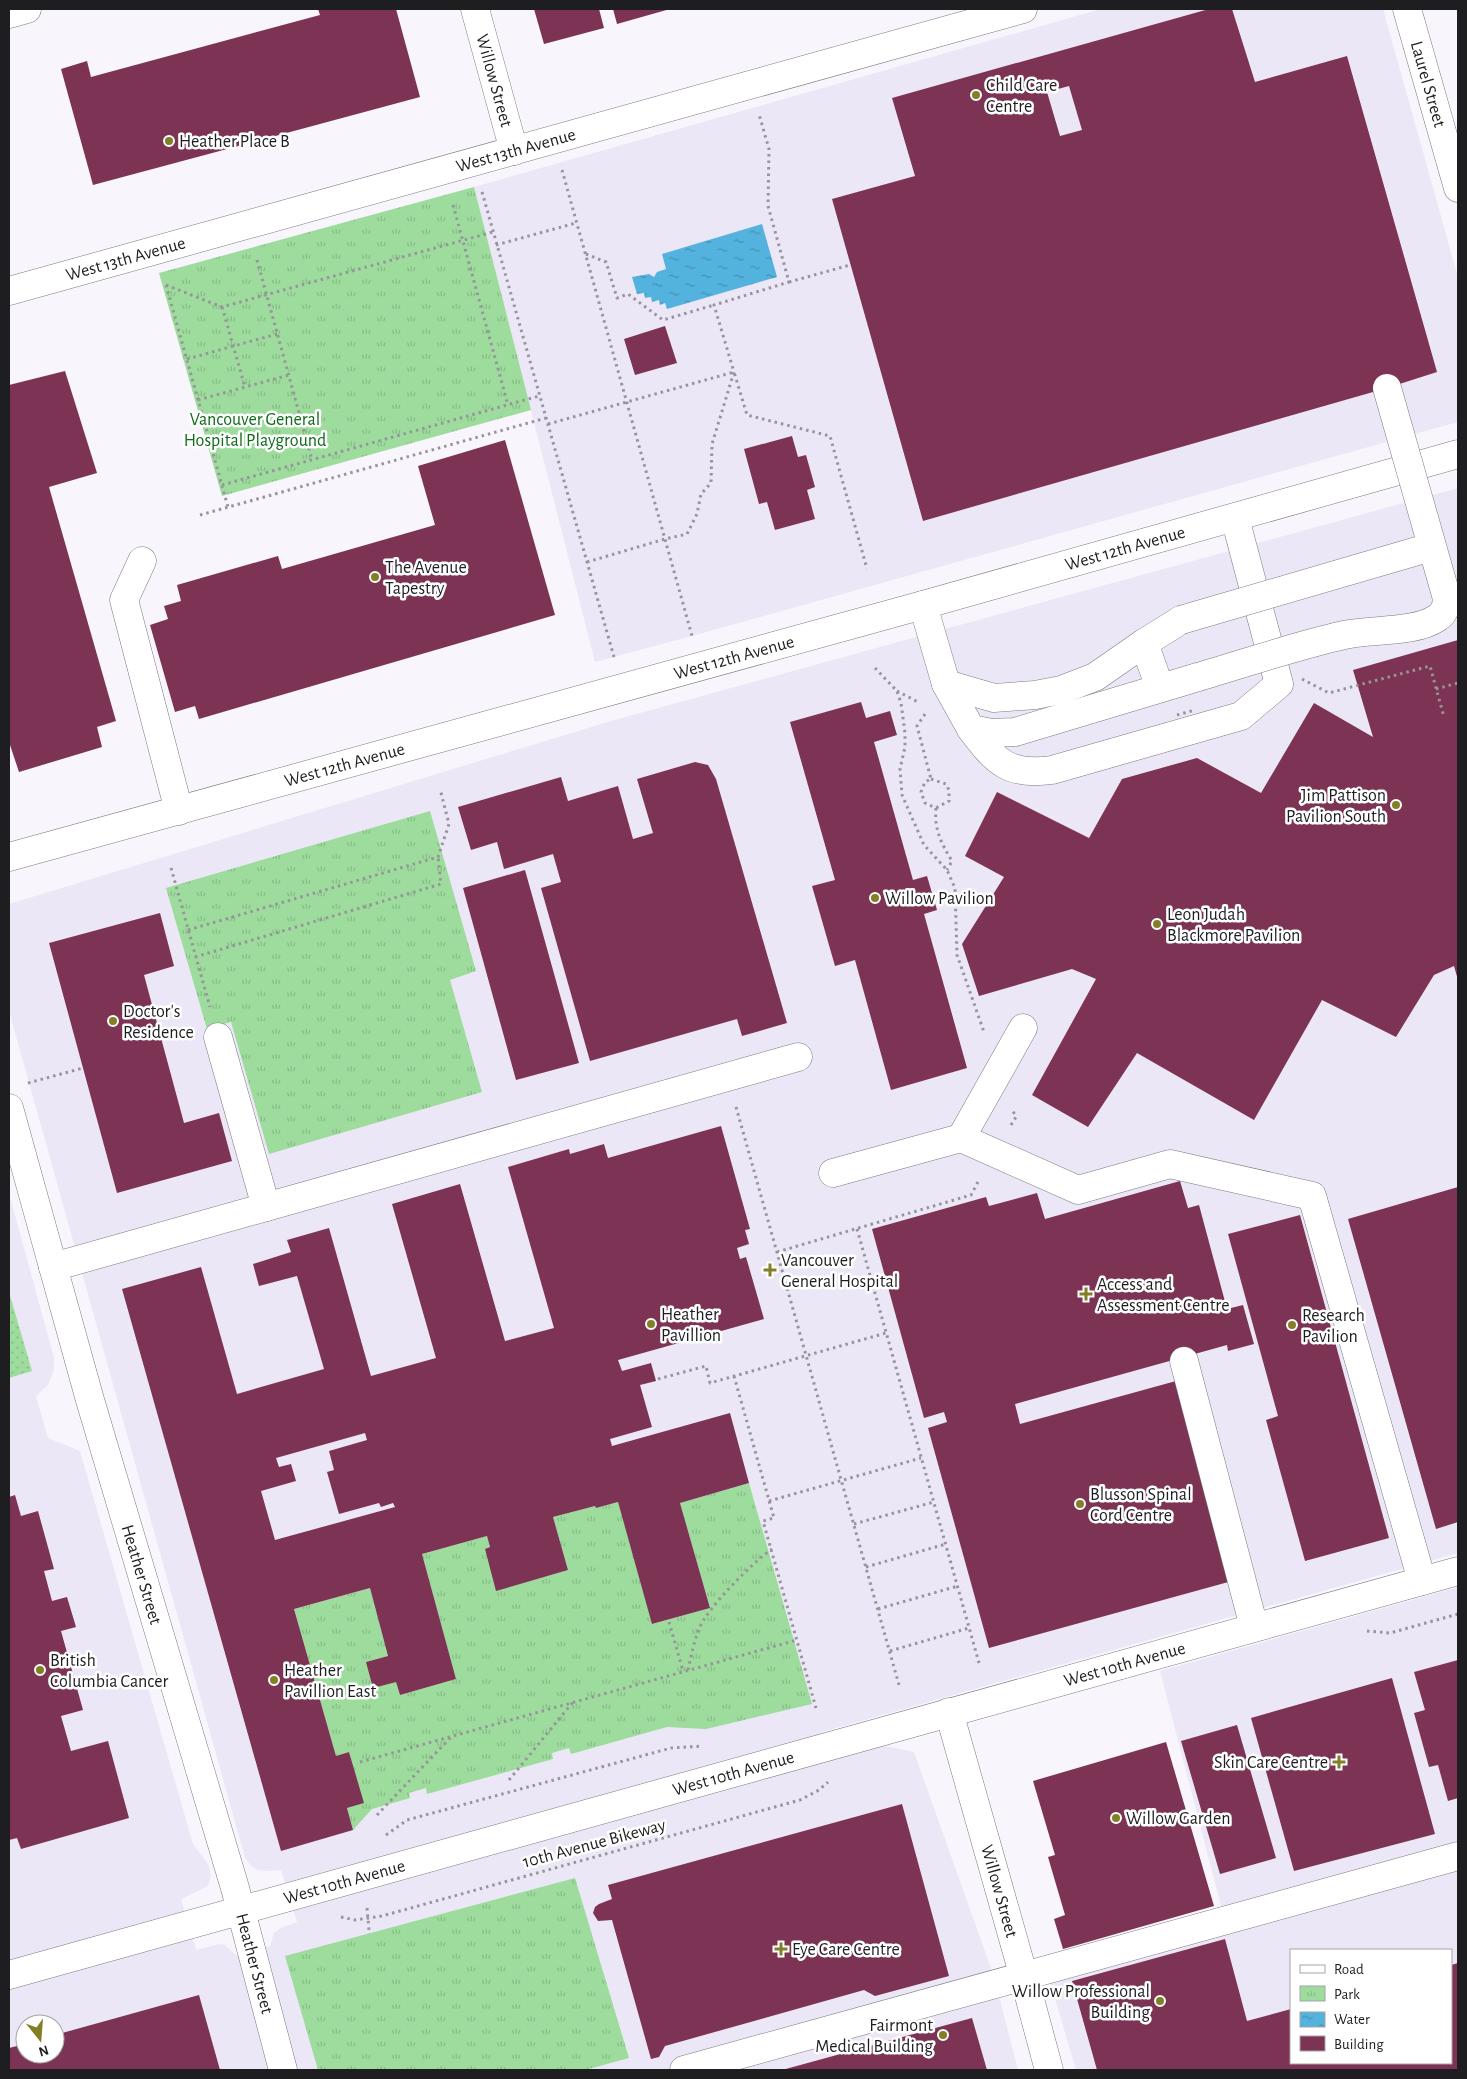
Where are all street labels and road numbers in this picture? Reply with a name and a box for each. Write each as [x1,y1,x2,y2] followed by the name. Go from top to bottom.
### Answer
[472,32,515,129] street label: Willow Street
[1407,39,1448,130] street label: Laurel Street
[454,126,578,176] street label: West 13th Avenue
[64,234,188,285] street label: West 13th Avenue
[1063,523,1187,574] street label: West 12th Avenue
[672,633,796,683] street label: West 12th Avenue
[283,740,407,791] street label: West 12th Avenue
[118,1523,164,1627] street label: Heather Street
[1062,1639,1188,1690] street label: West 10th Avenue
[671,1748,796,1800] street label: West 10th Avenue
[521,1816,668,1872] street label: 10th Avenue Bikeway
[977,1843,1020,1940] street label: Willow Street
[282,1857,407,1908] street label: West 10th Avenue
[232,1911,276,2016] street label: Heather Street

